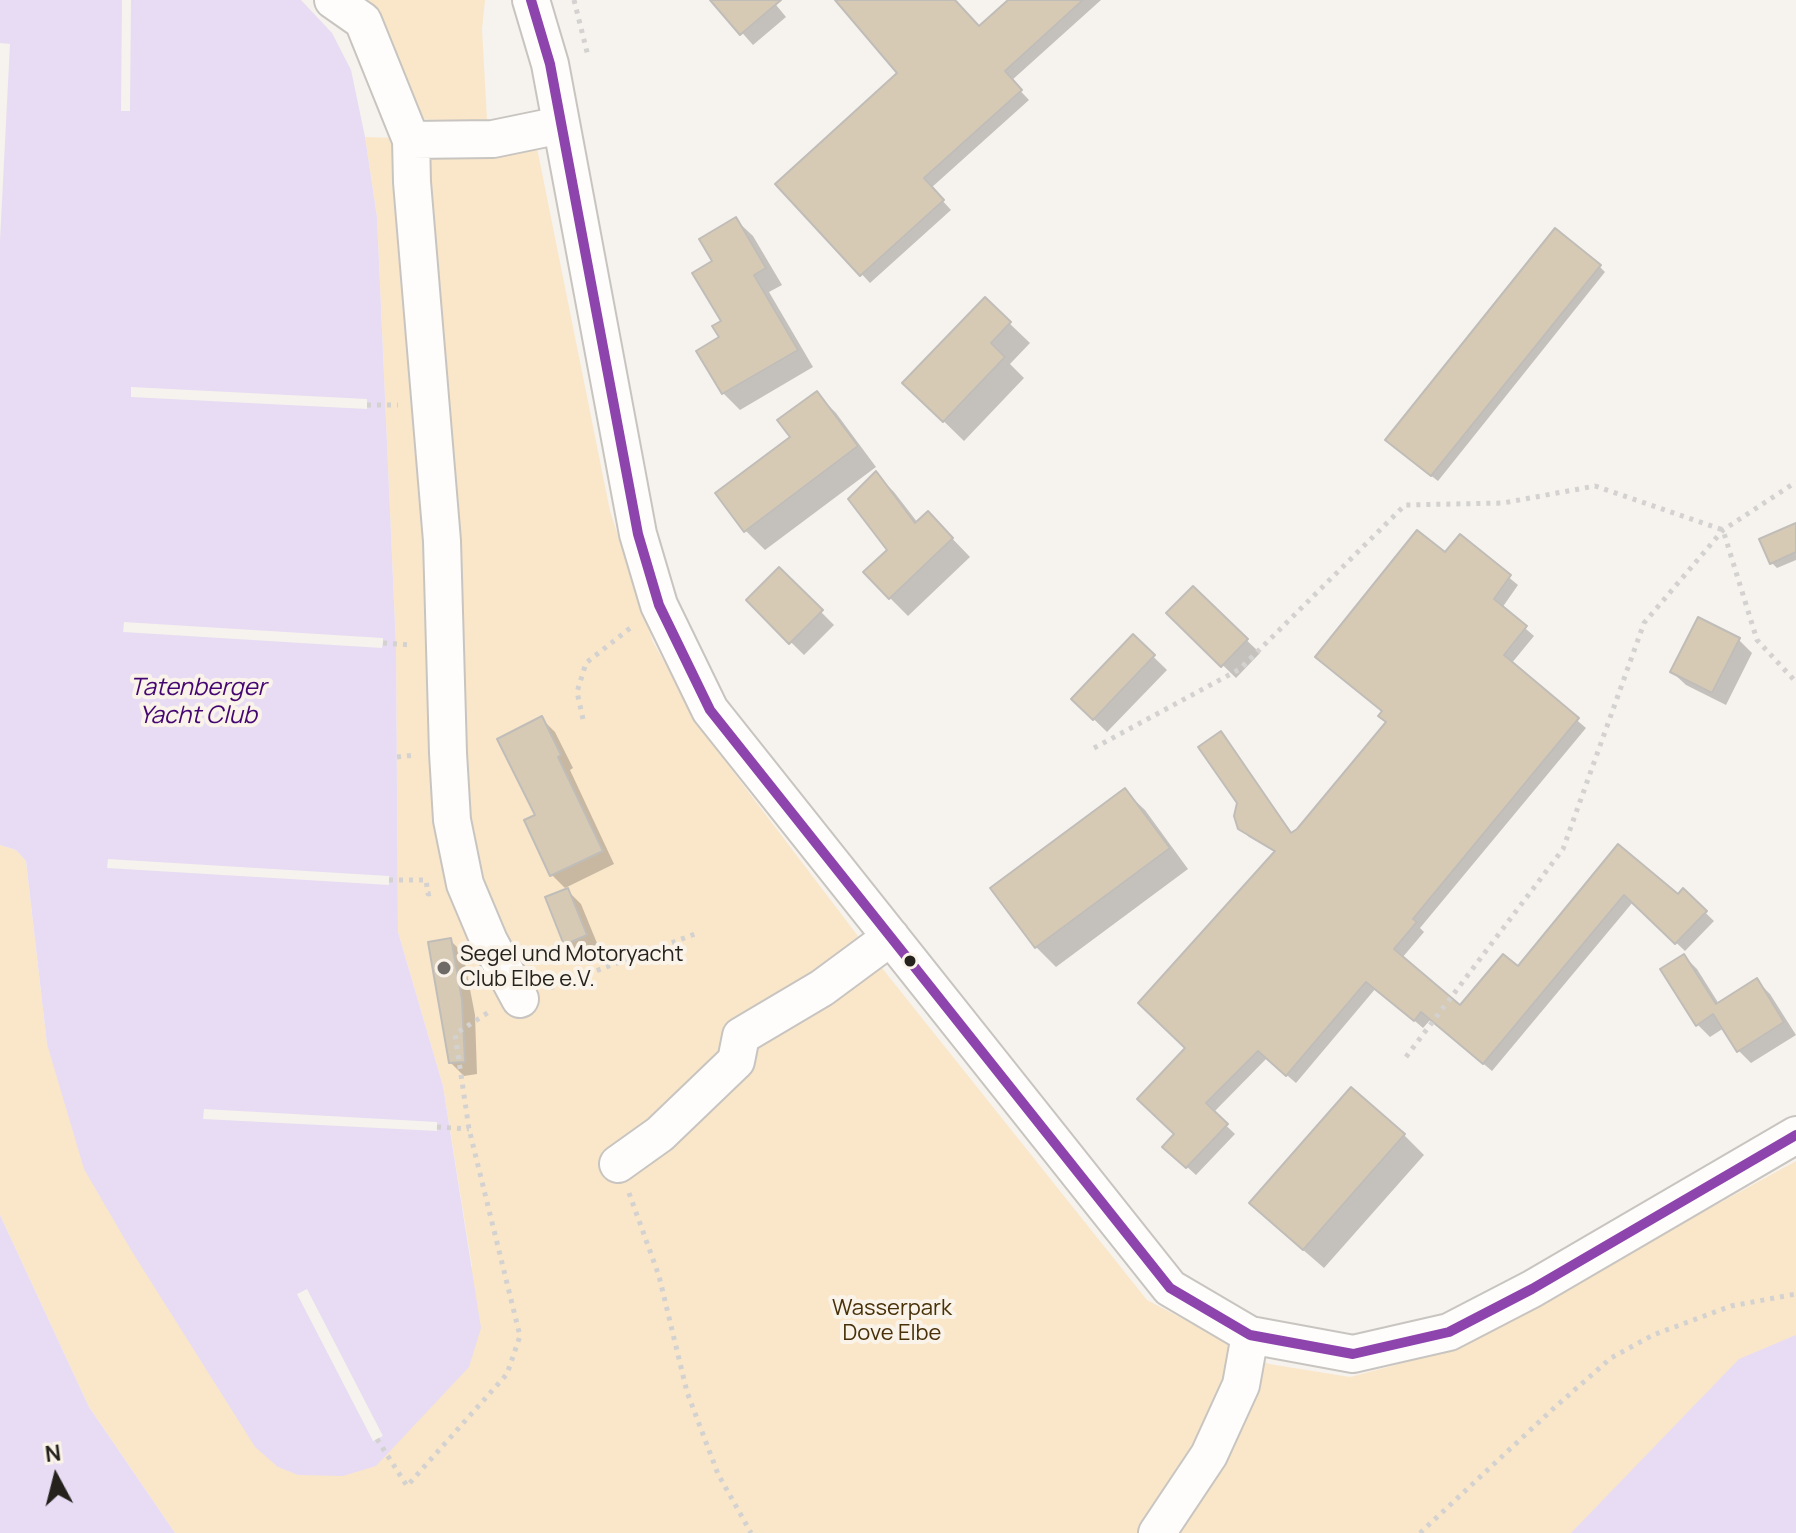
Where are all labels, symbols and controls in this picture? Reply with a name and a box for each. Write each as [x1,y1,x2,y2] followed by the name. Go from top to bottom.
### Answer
[130,674,266,730] water label: Tatenberger Yacht Club
[460,942,683,994] place label: Segel und Motoryacht Club Elbe e.V.
[902,953,918,969] unlabelled marker
[435,959,453,977] marker: Segel und Motoryacht Club Elbe e.V.
[832,1296,952,1348] park label: Wasserpark Dove Elbe
[16,1437,96,1517] north arrow
[43,1437,63,1469] text: N

